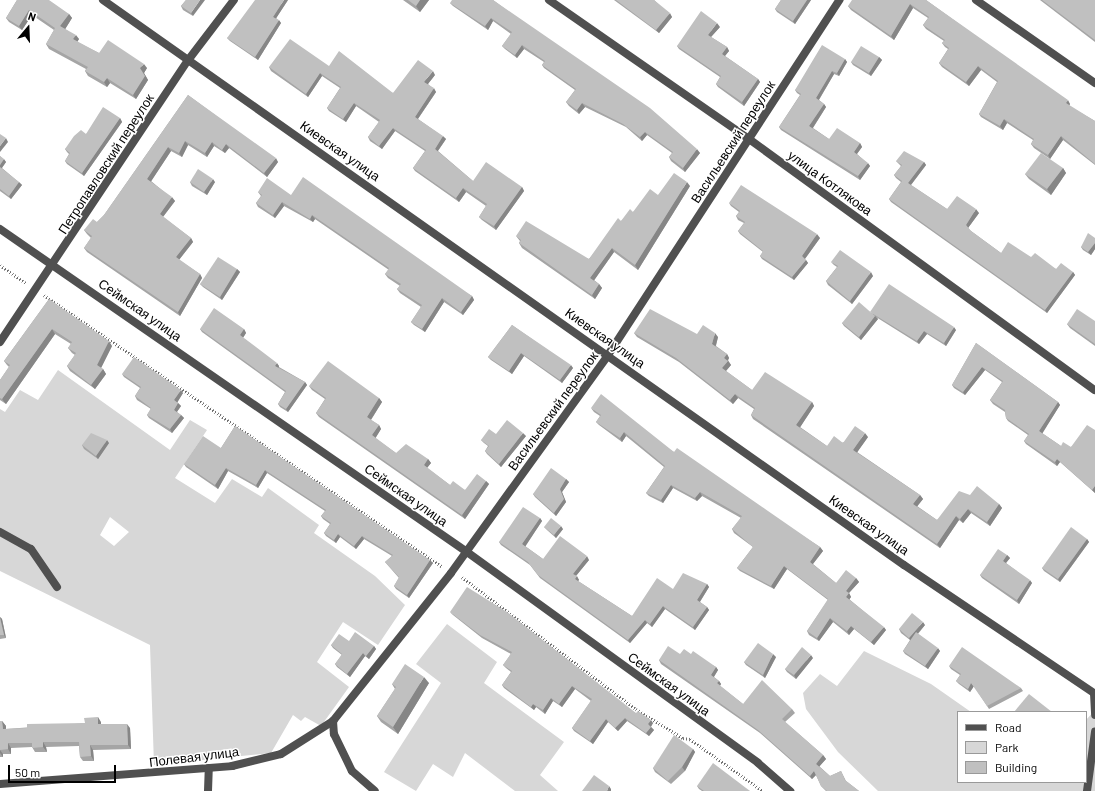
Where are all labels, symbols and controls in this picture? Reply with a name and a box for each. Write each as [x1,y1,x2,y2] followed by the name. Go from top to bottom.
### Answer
[8,8,48,48] north arrow
[26,9,38,24] text: N
[688,78,778,206] street label: Васильевский переулок
[55,91,157,237] street label: Петропавловский переулок
[297,118,383,184] street label: Киевская улица
[785,147,875,219] street label: улица Котлякова
[95,276,185,344] street label: Сеймская улица
[562,305,648,371] street label: Киевская улица
[505,349,601,473] street label: Васильевский переулок
[361,461,451,529] street label: Сеймская улица
[826,492,912,558] street label: Киевская улица
[625,649,713,719] street label: Сеймская улица
[957,711,1087,783] legend
[995,720,1022,734] text: Road
[995,740,1019,754] text: Park
[148,744,240,770] street label: Полевая улица
[10,757,118,783] scale bar
[995,760,1037,774] text: Building
[15,765,40,779] text: 50 m

